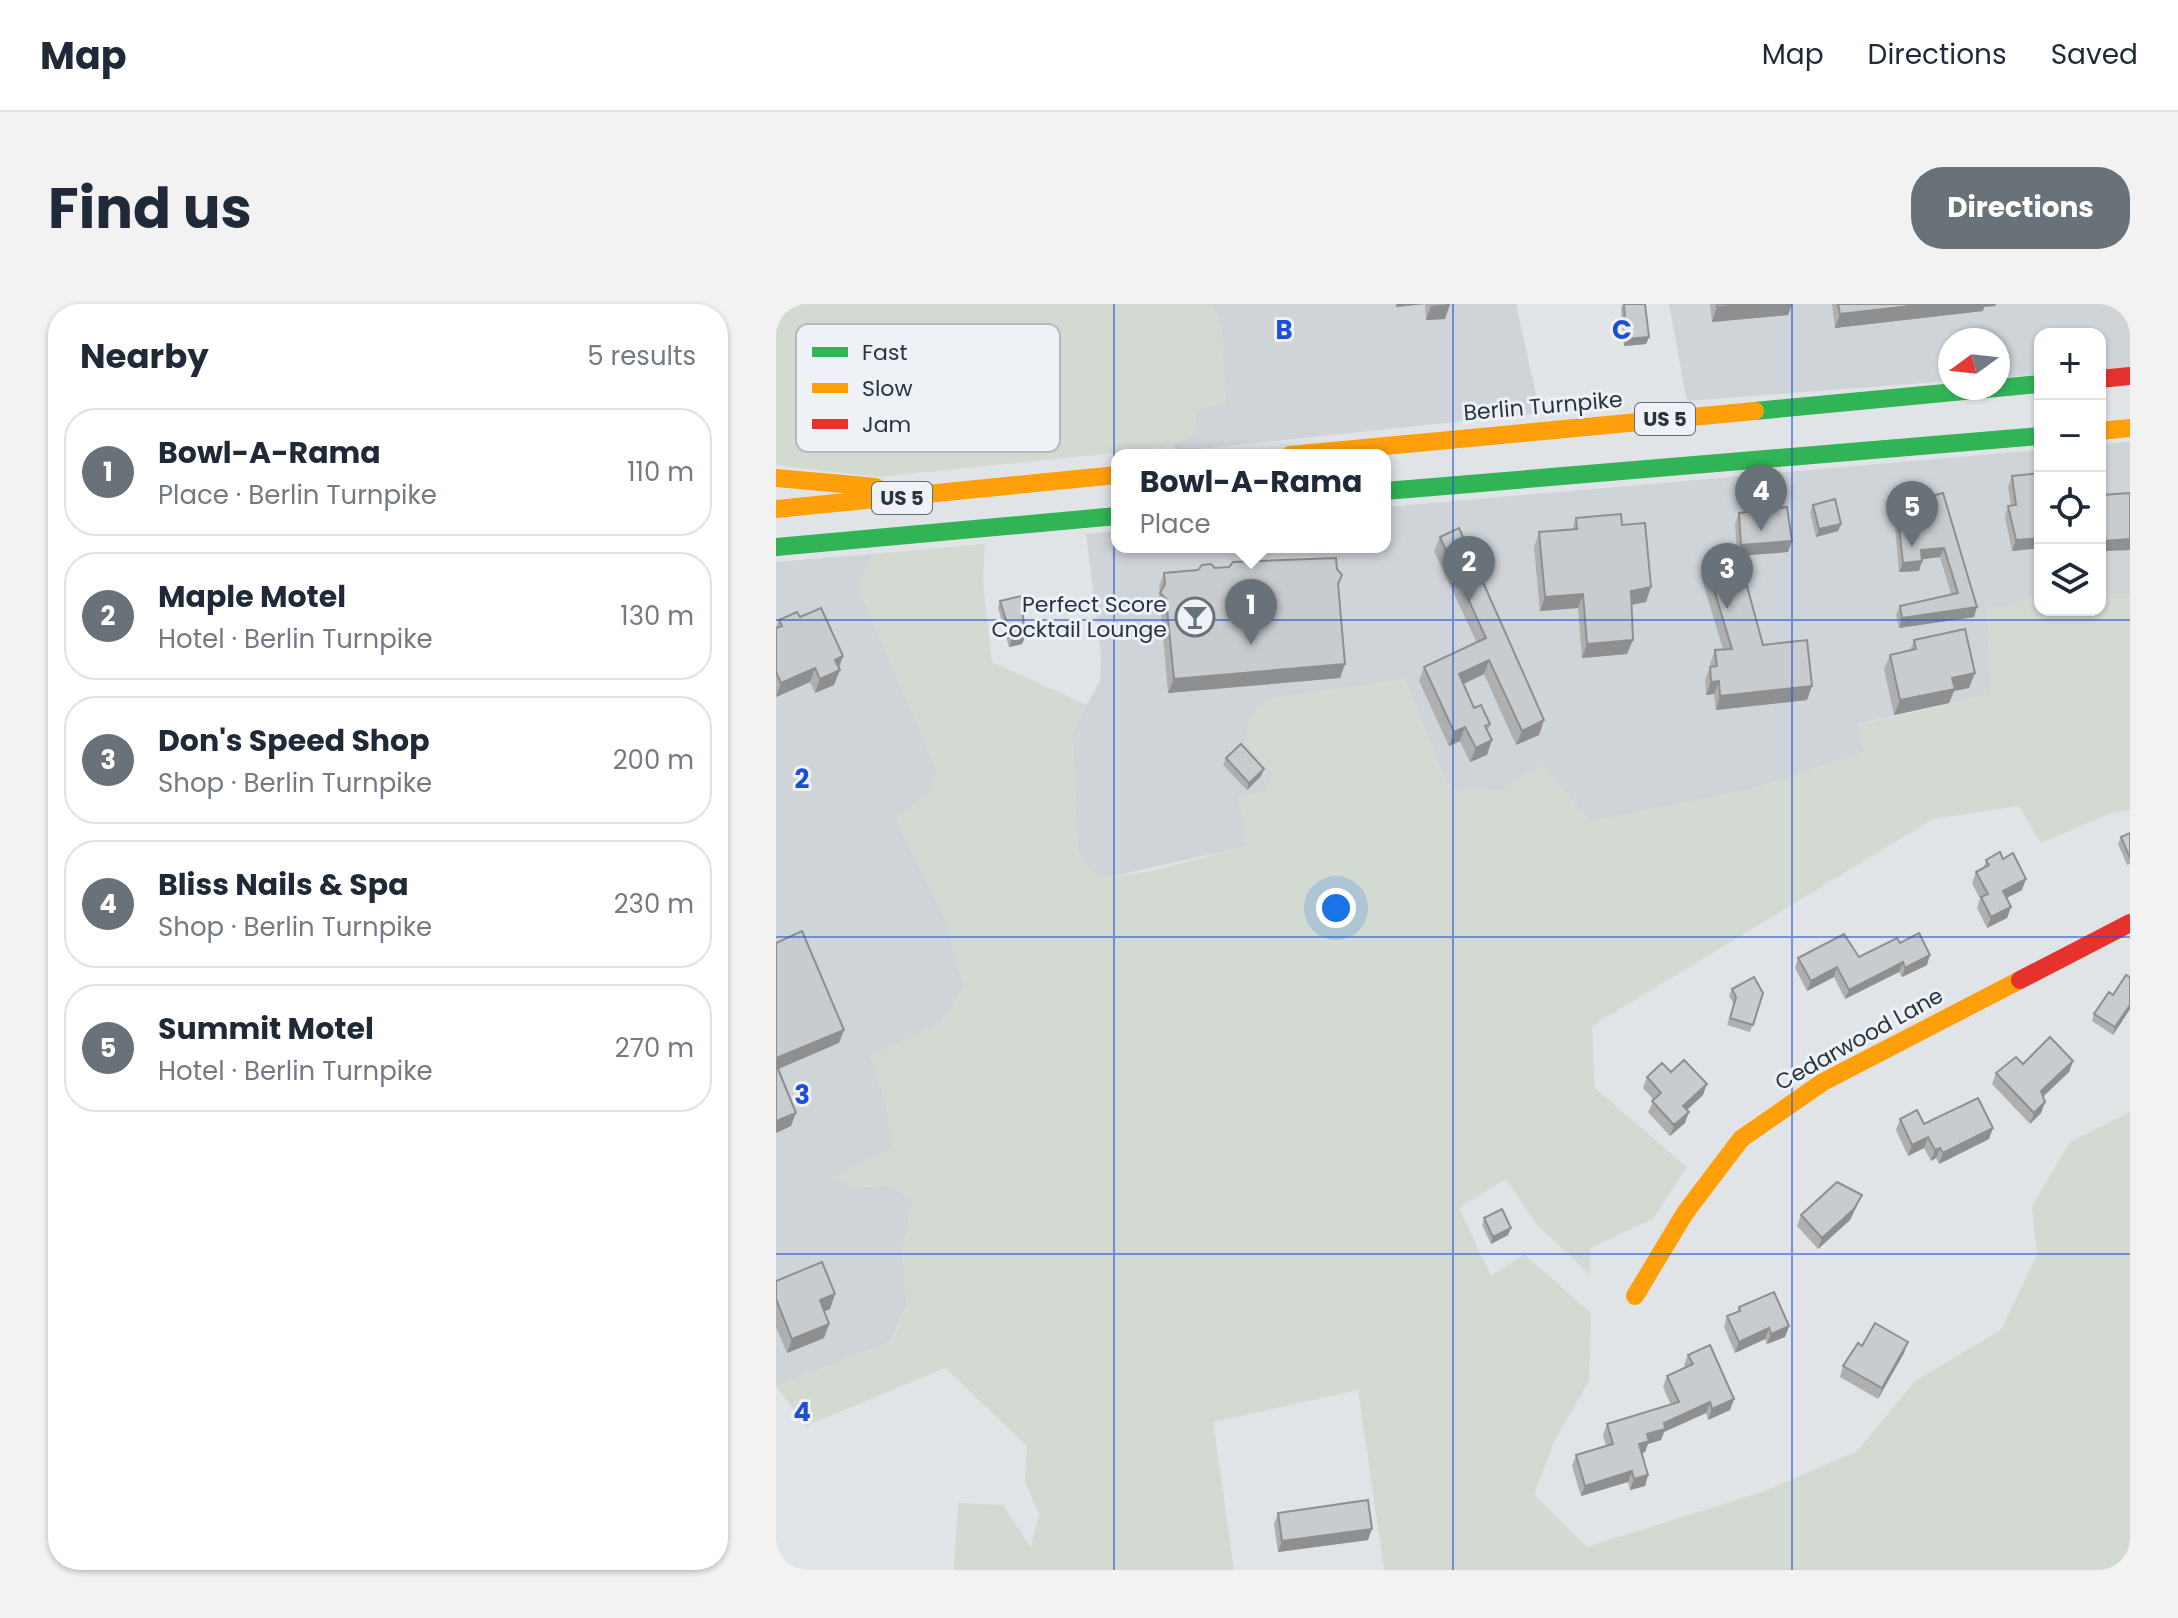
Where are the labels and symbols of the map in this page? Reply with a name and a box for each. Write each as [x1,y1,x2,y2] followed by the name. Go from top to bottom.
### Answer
[1275,312,1293,348] text: B
[1612,312,1632,348] text: C
[796,324,1060,452] legend
[1938,328,2010,400] north arrow
[862,337,907,368] text: Fast
[862,373,912,404] text: Slow
[1462,384,1624,428] street label: Berlin Turnpike
[1635,403,1695,435] road number: US 5
[862,409,911,440] text: Jam
[1735,465,1787,531] pin: 4
[1886,481,1938,547] pin: 5
[872,482,932,514] road number: US 5
[1443,536,1495,602] pin: 2
[1701,543,1753,609] pin: 3
[1225,579,1277,645] pin: 1
[991,589,1167,645] place label: Perfect Score Cocktail Lounge
[1174,596,1216,638] bar icon: Perfect Score Cocktail Lounge
[795,761,810,797] text: 2
[1316,888,1356,928] your location
[1769,980,1949,1098] street label: Cedarwood Lane
[794,1077,810,1113] text: 3
[793,1394,811,1430] text: 4

